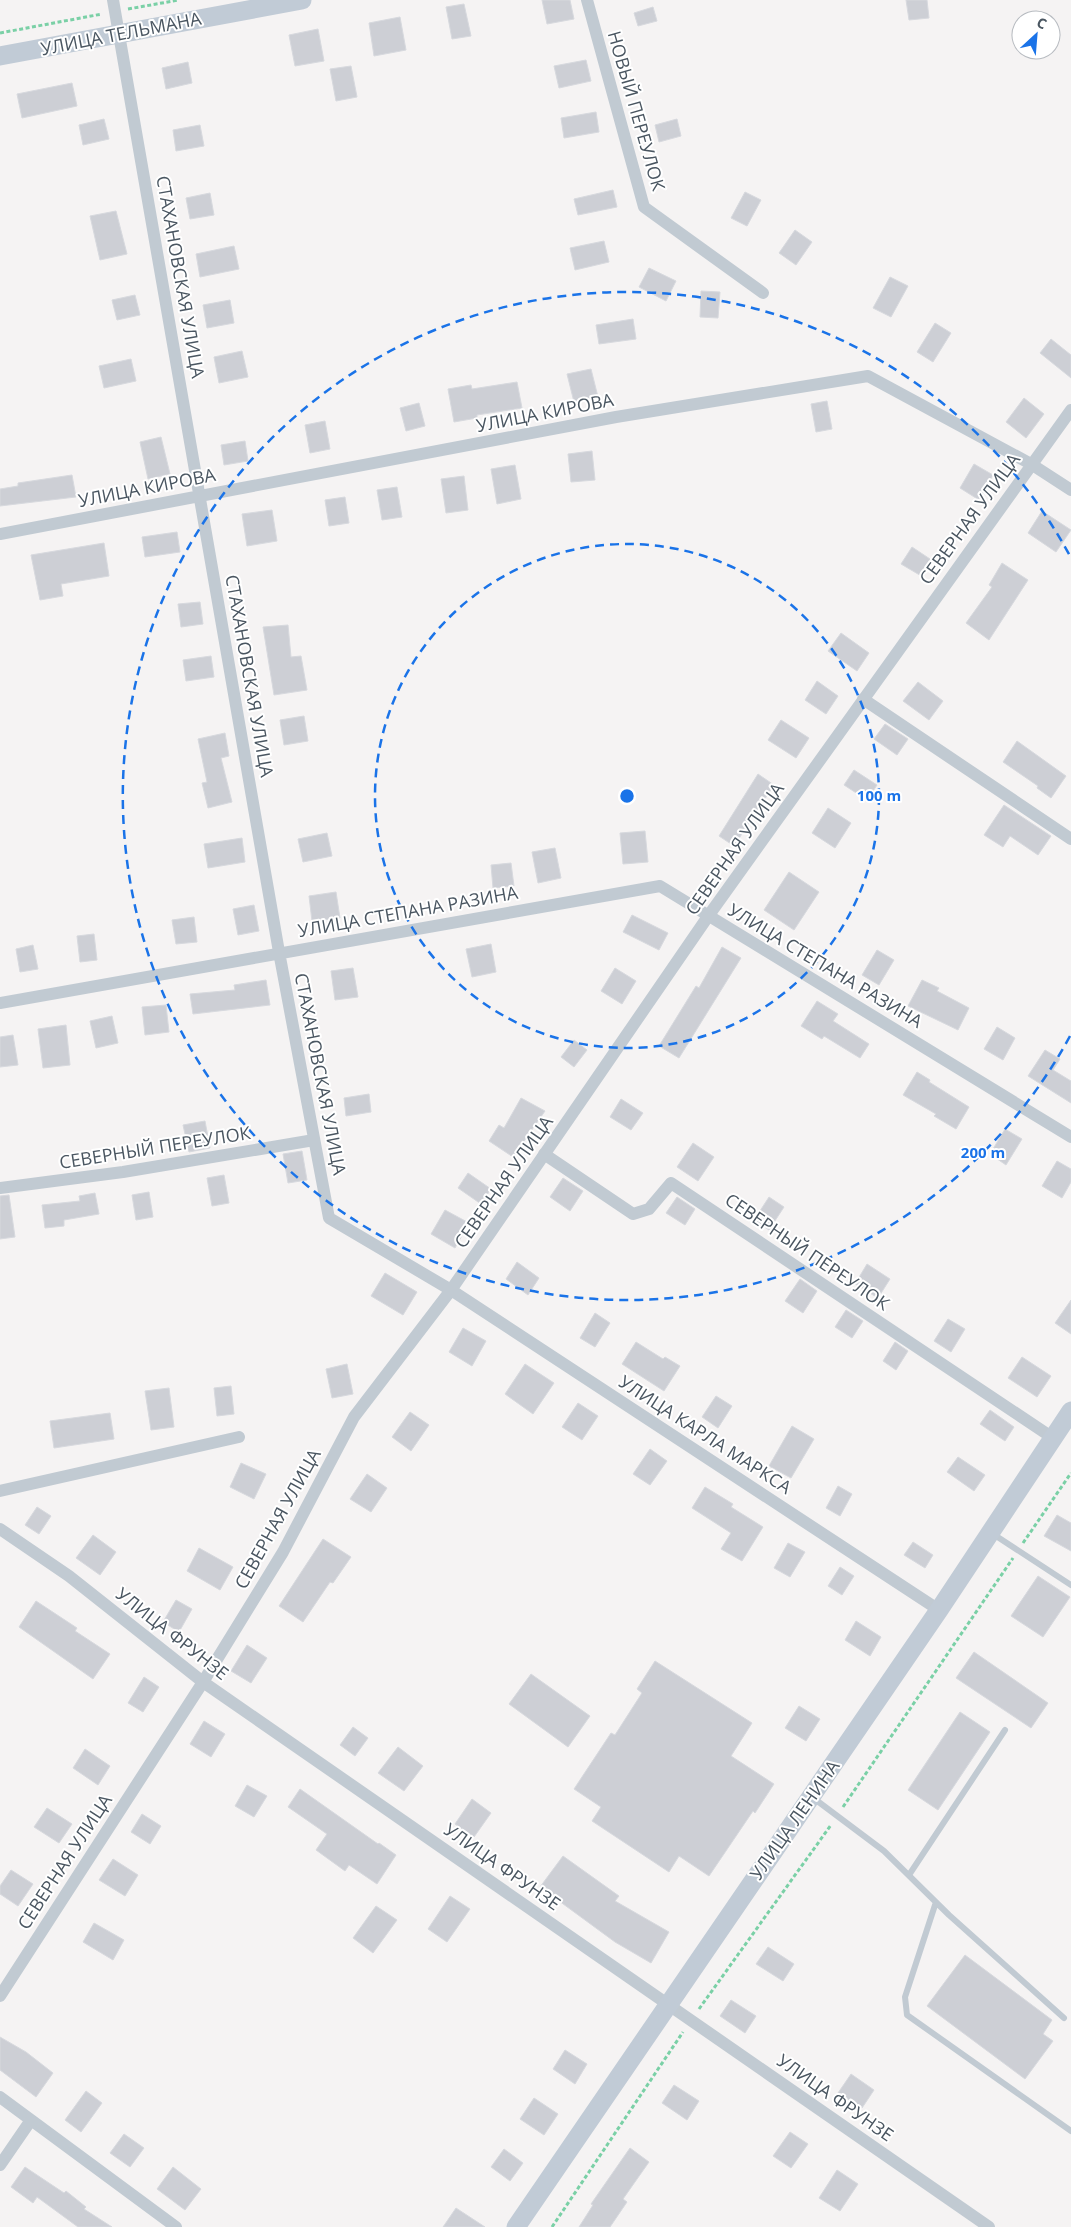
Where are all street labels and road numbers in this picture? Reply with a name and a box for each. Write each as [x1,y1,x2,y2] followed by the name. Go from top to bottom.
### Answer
[39,6,204,60] street label: УЛИЦА ТЕЛЬМАНА
[603,28,671,193] street label: НОВЫЙ ПЕРЕУЛОК
[151,174,211,381] street label: СТАХАНОВСКАЯ УЛИЦА
[474,387,616,437] street label: УЛИЦА КИРОВА
[913,448,1025,589] street label: СЕВЕРНАЯ УЛИЦА
[76,462,218,512] street label: УЛИЦА КИРОВА
[220,573,280,780] street label: СТАХАНОВСКАЯ УЛИЦА
[679,777,789,919] street label: СЕВЕРНАЯ УЛИЦА
[296,880,520,942] street label: УЛИЦА СТЕПАНА РАЗИНА
[724,897,928,1033] street label: УЛИЦА СТЕПАНА РАЗИНА
[290,971,352,1177] street label: СТАХАНОВСКАЯ УЛИЦА
[448,1110,558,1252] street label: СЕВЕРНАЯ УЛИЦА
[57,1120,252,1174] street label: СЕВЕРНЫЙ ПЕРЕУЛОК
[721,1187,894,1315] street label: СЕВЕРНЫЙ ПЕРЕУЛОК
[615,1369,797,1499] street label: УЛИЦА КАРЛА МАРКСА
[229,1444,326,1593] street label: СЕВЕРНАЯ УЛИЦА
[111,1582,234,1685] street label: УЛИЦА ФРУНЗЕ
[744,1754,845,1884] street label: УЛИЦА ЛЕНИНА
[11,1789,117,1934] street label: СЕВЕРНАЯ УЛИЦА
[440,1817,566,1915] street label: УЛИЦА ФРУНЗЕ
[773,2048,899,2146] street label: УЛИЦА ФРУНЗЕ

